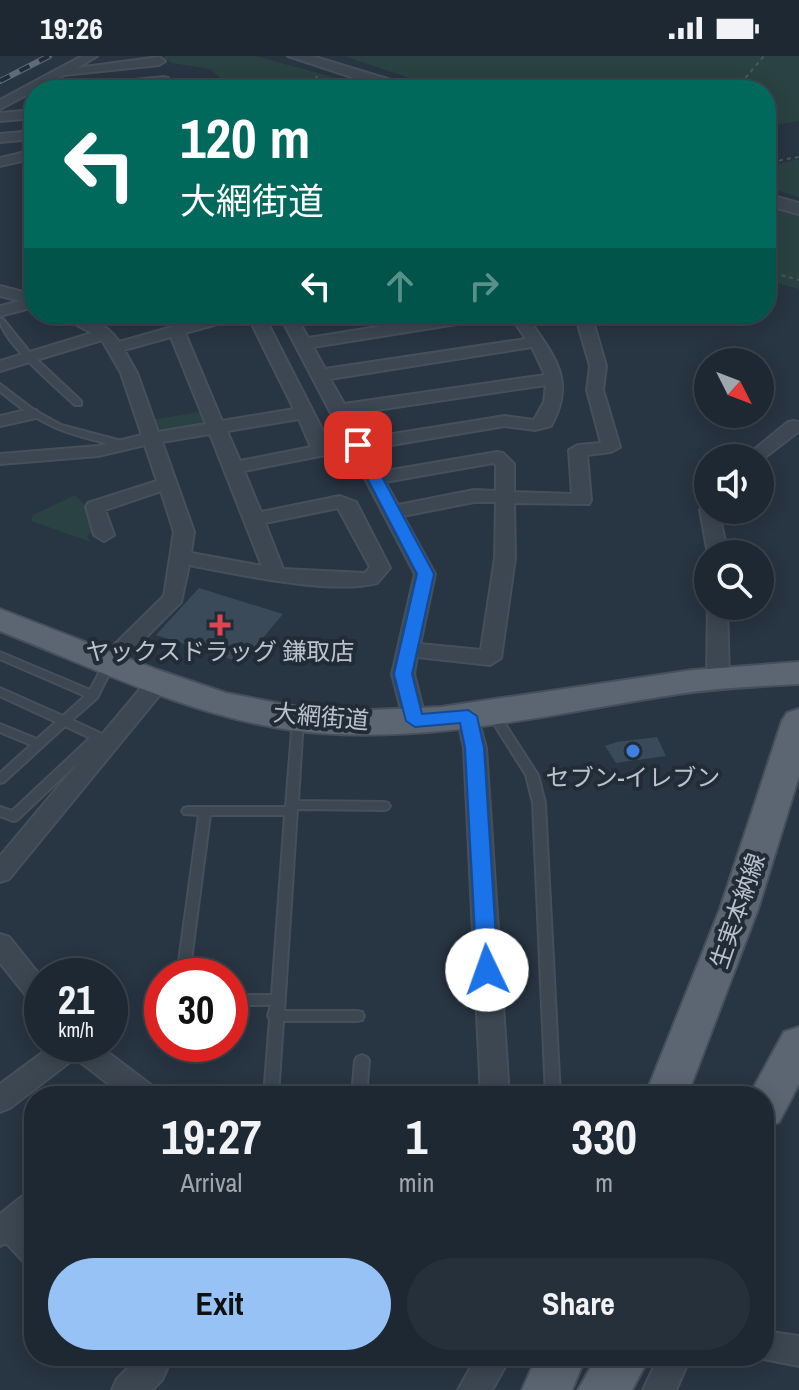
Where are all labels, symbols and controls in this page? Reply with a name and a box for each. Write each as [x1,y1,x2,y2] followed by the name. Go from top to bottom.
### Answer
[40,8,103,48] text: 19:26
[180,100,310,175] text: 120 m
[48,112,152,216] icon: left
[180,177,324,225] text: 大網街道
[294,264,338,308] icon: left
[378,264,422,308] icon: ahead
[462,264,506,308] icon: right
[694,348,774,428] north arrow
[694,348,774,620] map controls
[324,411,392,479] pin
[336,423,380,467] icon: arrive
[694,444,774,524] button: sound
[694,540,774,620] button: search
[211,616,229,634] marker: ヤックスドラッグ 鎌取店
[86,635,354,667] place label: ヤックスドラッグ 鎌取店
[272,696,370,736] street label: 大網街道
[624,742,642,760] marker: セブン-イレブン
[546,761,720,793] place label: セブン-イレブン
[702,849,772,973] street label: 生実本納線
[445,928,529,1012] position arrow
[144,958,248,1062] speed limit sign: 30
[58,973,94,1026] text: 21
[58,1016,94,1043] text: km/h
[161,1104,262,1169] text: 19:27
[406,1104,427,1169] text: 1
[571,1104,637,1169] text: 330
[181,1165,242,1200] text: Arrival
[399,1165,434,1200] text: min
[595,1165,613,1200] text: m
[48,1258,391,1350] button: Exit
[407,1258,750,1350] button: Share

